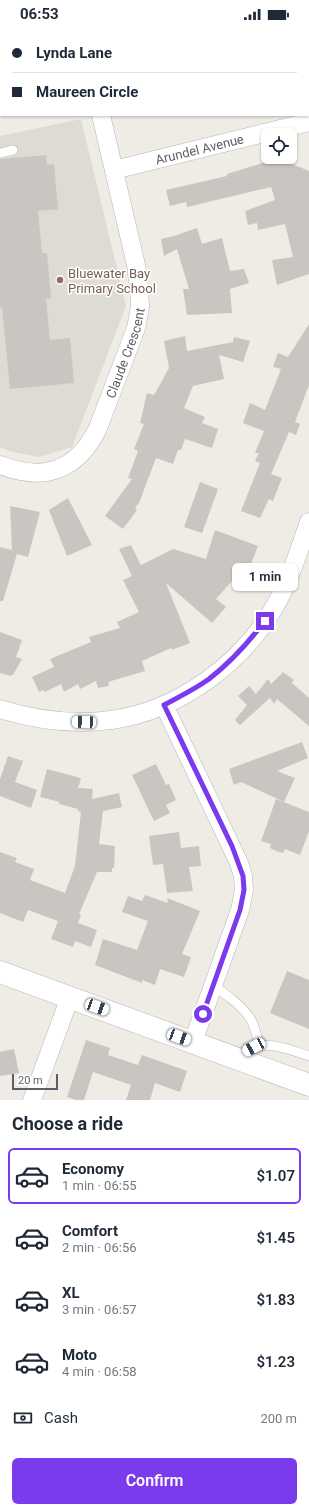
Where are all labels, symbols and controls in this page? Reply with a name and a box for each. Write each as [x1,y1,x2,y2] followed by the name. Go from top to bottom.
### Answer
[20,5,59,23] text: 06:53
[36,44,112,62] text: Lynda Lane
[36,83,138,101] text: Maureen Circle
[261,128,297,164] map controls
[261,128,297,164] button: locate
[154,131,245,168] street label: Arundel Avenue
[68,266,156,296] place label: Bluewater Bay Primary School
[55,275,65,285] marker: Bluewater Bay Primary School
[103,306,148,400] street label: Claude Crescent
[232,563,298,591] callout: 1 min
[249,569,281,584] text: 1 min
[256,612,274,630] route end
[72,716,96,728] car
[84,997,110,1017] car
[194,1005,212,1023] route start
[166,1027,192,1047] car
[241,1036,267,1058] car
[12,1072,58,1091] scale bar
[18,1074,43,1087] text: 20 m
[12,1113,123,1134] text: Choose a ride
[14,1158,50,1194] icon: car
[62,1160,124,1178] text: Economy
[256,1167,295,1185] text: $1.07
[62,1178,137,1193] text: 1 min · 06:55
[14,1220,50,1256] icon: car
[62,1222,118,1240] text: Comfort
[256,1229,295,1247] text: $1.45
[62,1240,137,1255] text: 2 min · 06:56
[14,1282,50,1318] icon: car
[62,1284,80,1302] text: XL
[256,1291,295,1309] text: $1.83
[62,1302,137,1317] text: 3 min · 06:57
[14,1344,50,1380] icon: car
[62,1346,97,1364] text: Moto
[256,1353,295,1371] text: $1.23
[62,1364,137,1379] text: 4 min · 06:58
[12,1407,34,1429] icon: cash
[44,1409,78,1427] text: Cash
[260,1411,297,1426] text: 200 m
[12,1458,297,1504] button: Confirm

